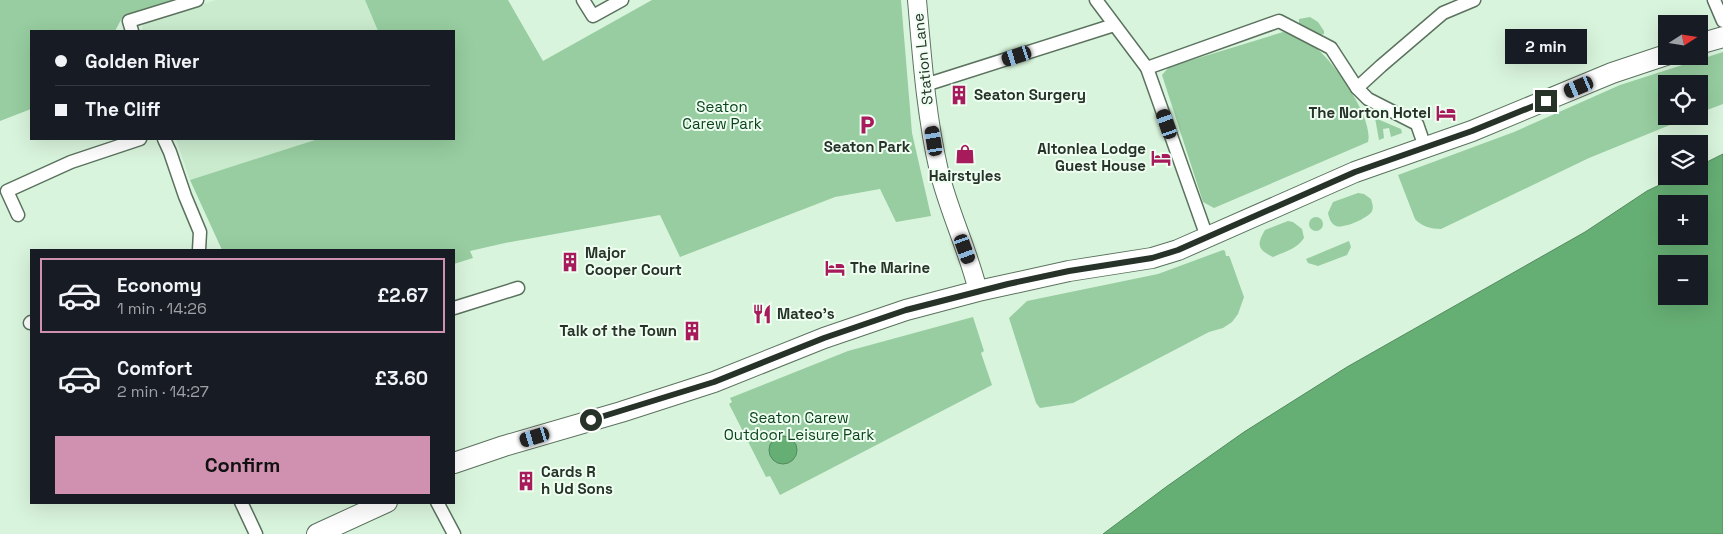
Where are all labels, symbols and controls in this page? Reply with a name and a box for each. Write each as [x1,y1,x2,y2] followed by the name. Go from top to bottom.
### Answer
[908,12,937,106] street label: Station Lane
[1658,15,1708,65] north arrow
[1658,15,1708,305] map controls
[1505,28,1587,64] callout: 2 min
[1525,36,1567,57] text: 2 min
[1000,44,1033,68] car
[85,49,200,74] text: Golden River
[1562,74,1595,100] car
[1658,75,1708,125] button: locate
[948,84,970,106] building icon: Seaton Surgery
[974,85,1086,104] place label: Seaton Surgery
[1535,90,1557,112] route end
[85,97,161,122] text: The Cliff
[682,97,762,133] park label: Seaton Carew Park
[1435,102,1457,124] hotel icon: The Norton Hotel
[1309,103,1431,122] place label: The Norton Hotel
[1155,107,1178,141] car
[856,114,878,136] parking icon: Seaton Park
[924,125,943,157] car
[1658,135,1708,185] button: layers
[824,137,911,156] place label: Seaton Park
[1037,139,1146,175] place label: Altonlea Lodge Guest House
[954,143,976,165] shop icon: Hairstyles
[1150,147,1172,169] hotel icon: Altonlea Lodge Guest House
[929,166,1001,185] place label: Hairstyles
[1658,195,1708,245] button: +
[952,232,977,266] car
[585,243,682,279] place label: Major Cooper Court
[559,251,581,273] building icon: Major Cooper Court
[1658,255,1708,305] button: −
[824,257,846,279] hotel icon: The Marine
[850,258,931,277] place label: The Marine
[57,273,102,318] icon: car
[117,273,201,298] text: Economy
[377,283,428,308] text: £2.67
[117,298,207,319] text: 1 min · 14:26
[751,303,773,325] restaurant icon: Mateo's
[777,304,835,323] place label: Mateo's
[681,320,703,342] building icon: Talk of the Town
[560,321,677,340] place label: Talk of the Town
[57,356,102,401] icon: car
[117,356,193,381] text: Comfort
[375,366,428,391] text: £3.60
[117,381,209,402] text: 2 min · 14:27
[724,408,874,444] park label: Seaton Carew Outdoor Leisure Park
[580,409,602,431] route start
[518,425,551,449] car
[55,436,430,494] button: Confirm
[541,462,613,498] place label: Cards R h Ud Sons
[515,470,537,492] building icon: Cards R h Ud Sons

